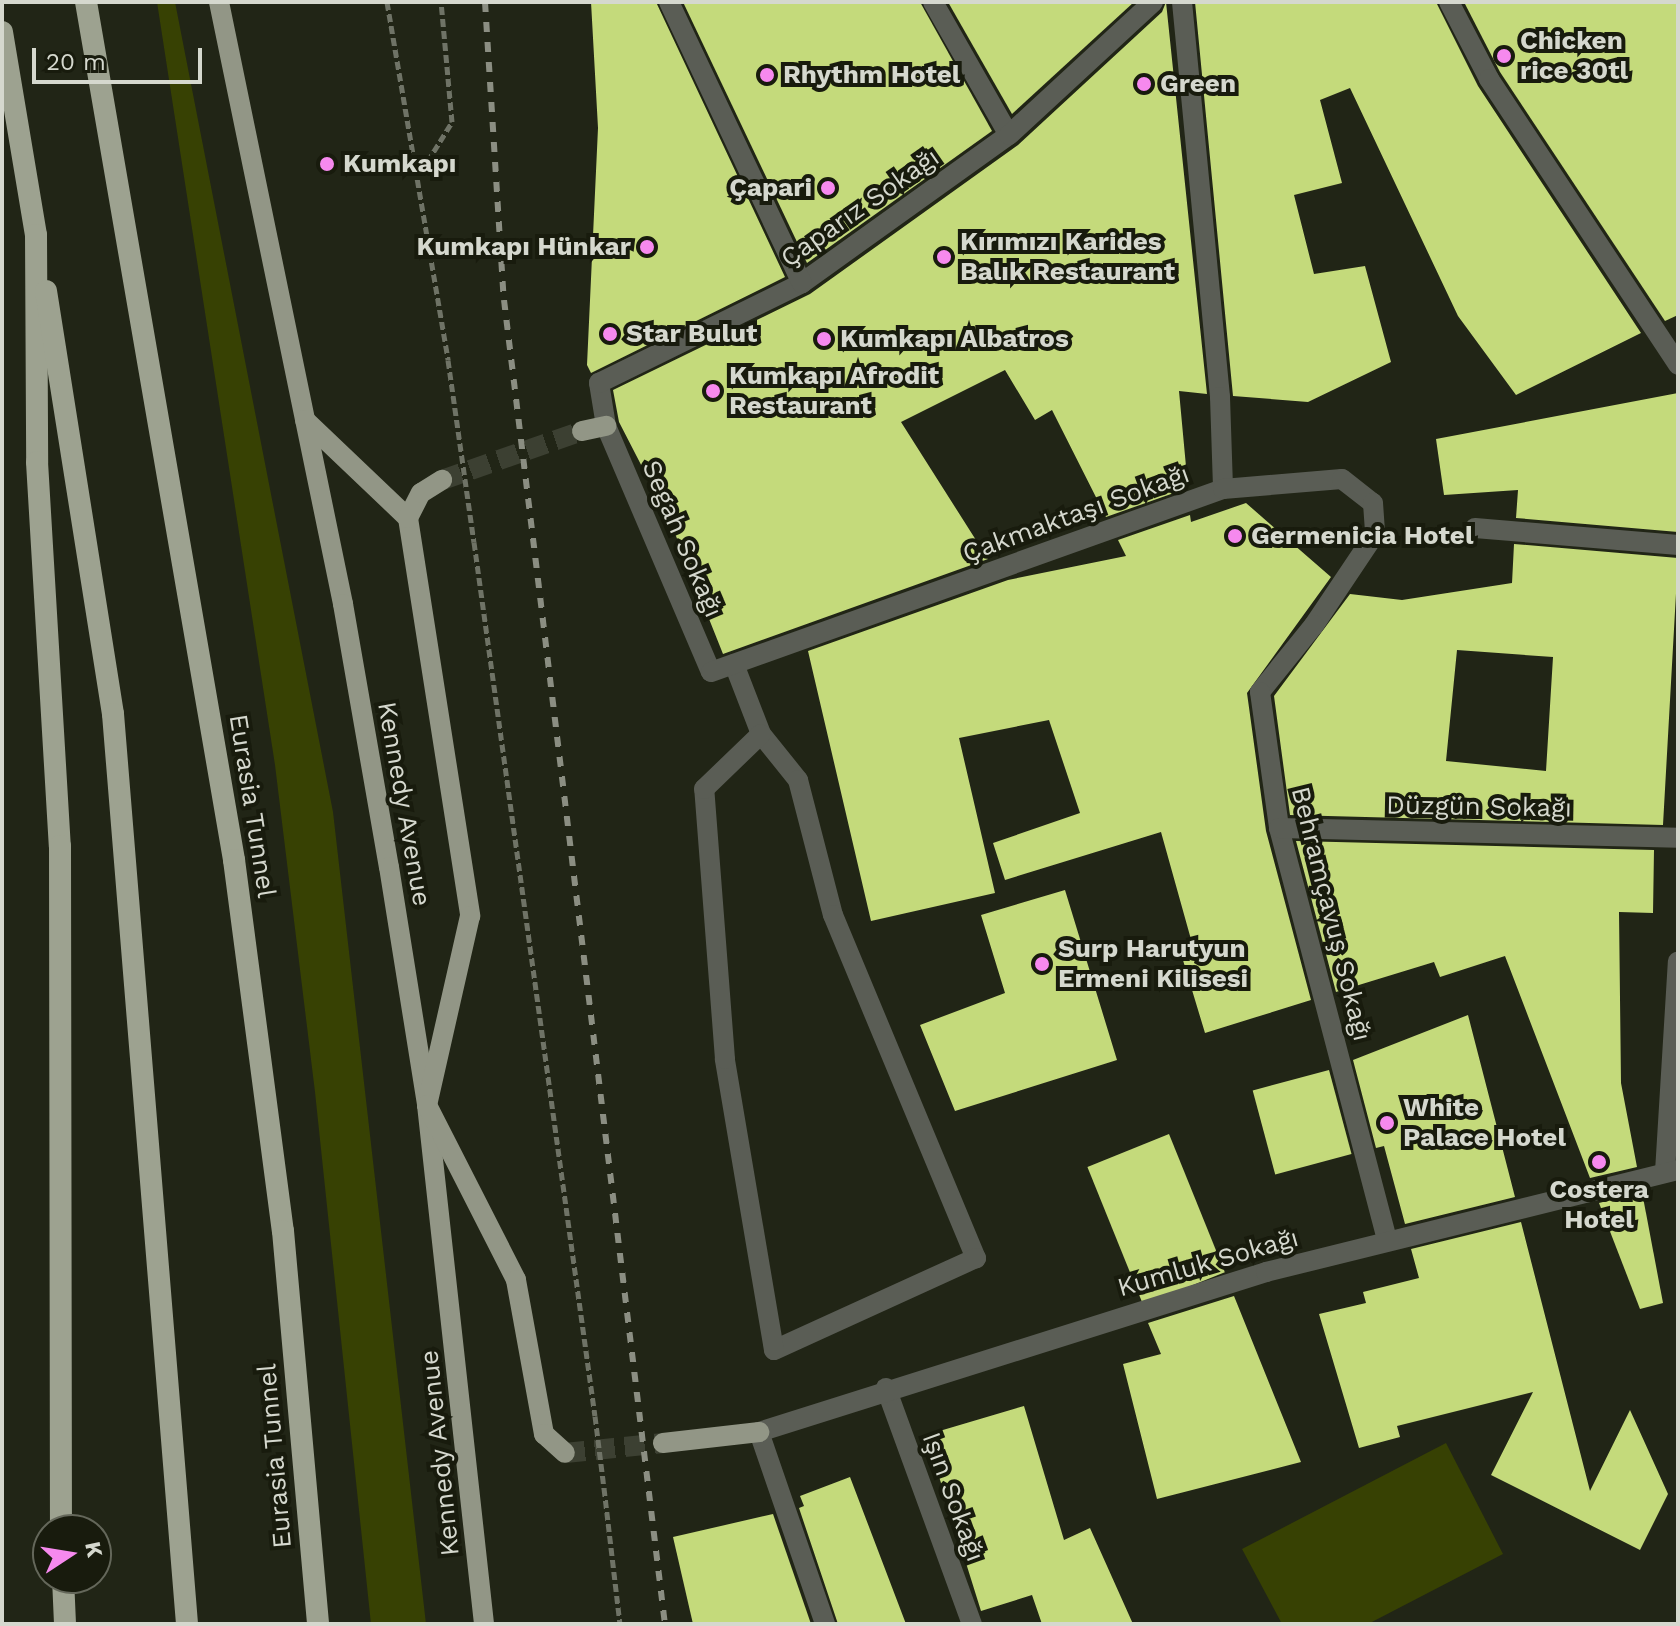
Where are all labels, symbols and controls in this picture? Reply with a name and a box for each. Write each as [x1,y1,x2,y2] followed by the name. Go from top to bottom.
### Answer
[1520,25,1628,86] place label: Chicken rice 30tl
[36,32,206,82] scale bar
[1495,47,1513,65] marker: Chicken rice 30tl
[46,48,106,76] text: 20 m
[783,59,960,91] place label: Rhythm Hotel
[758,66,776,84] marker: Rhythm Hotel
[1160,68,1236,100] place label: Green
[1135,75,1153,93] marker: Green
[775,142,945,274] street label: Çaparız Sokağı
[343,148,456,180] place label: Kumkapı
[318,155,336,173] marker: Kumkapı
[729,172,812,204] place label: Çapari
[819,179,837,197] marker: Çapari
[960,226,1175,288] place label: Kırımızı Karides Balık Restaurant
[417,231,631,263] place label: Kumkapı Hünkar
[638,238,656,256] marker: Kumkapı Hünkar
[935,248,953,266] marker: Kırımızı Karides Balık Restaurant
[626,318,758,350] place label: Star Bulut
[840,323,1069,355] place label: Kumkapı Albatros
[601,325,619,343] marker: Star Bulut
[815,330,833,348] marker: Kumkapı Albatros
[729,360,940,422] place label: Kumkapı Afrodit Restaurant
[704,382,722,400] marker: Kumkapı Afrodit Restaurant
[635,456,729,622] street label: Segah Sokağı
[958,458,1194,570] street label: Çakmaktaşı Sokağı
[1251,520,1474,552] place label: Germenicia Hotel
[1226,527,1244,545] marker: Germenicia Hotel
[371,699,437,909] street label: Kennedy Avenue
[222,711,282,901] street label: Eurasia Tunnel
[1284,784,1378,1044] street label: Behramçavuş Sokağı
[1386,790,1572,824] street label: Düzgün Sokağı
[1058,933,1248,994] place label: Surp Harutyun Ermeni Kilisesi
[1033,955,1051,973] marker: Surp Harutyun Ermeni Kilisesi
[1403,1092,1566,1154] place label: White Palace Hotel
[1378,1114,1396,1132] marker: White Palace Hotel
[1590,1153,1608,1171] marker: Costera Hotel
[1549,1174,1649,1236] place label: Costera Hotel
[1114,1222,1302,1304] street label: Kumluk Sokağı
[414,1348,466,1558] street label: Kennedy Avenue
[251,1362,299,1550] street label: Eurasia Tunnel
[915,1428,991,1566] street label: Işın Sokağı
[32,1514,112,1594] north arrow
[80,1539,108,1559] text: K

